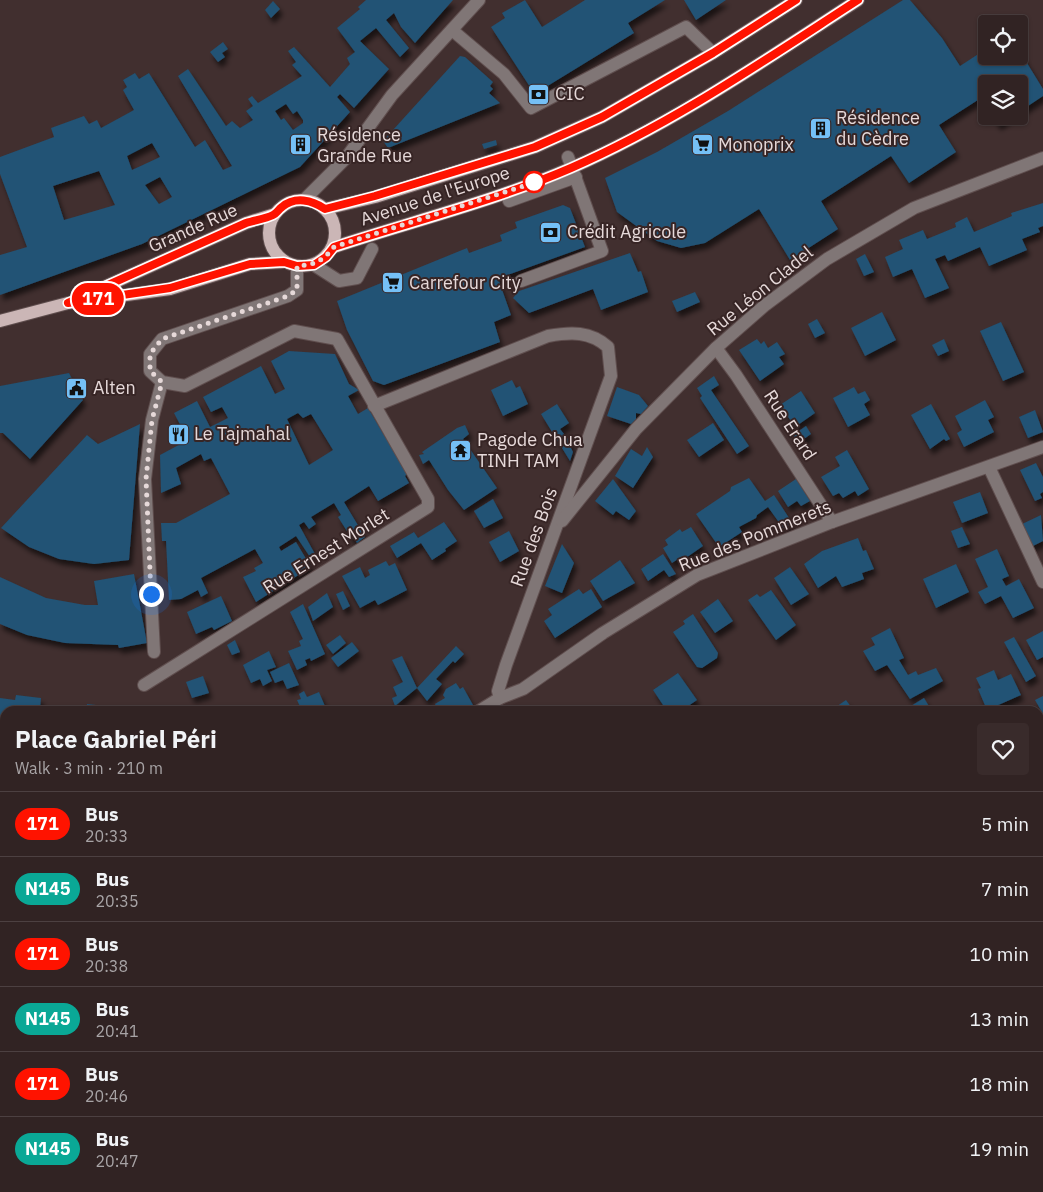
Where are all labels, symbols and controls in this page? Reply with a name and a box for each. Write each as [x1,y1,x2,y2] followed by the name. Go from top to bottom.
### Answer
[978,15,1028,125] map controls
[978,15,1028,65] button: locate
[978,75,1028,125] button: layers
[527,82,551,106] bank icon: CIC
[555,82,585,105] place label: CIC
[836,106,920,150] place label: Résidence du Cèdre
[808,116,832,140] building icon: Résidence du Cèdre
[317,123,412,167] place label: Résidence Grande Rue
[289,133,313,157] building icon: Résidence Grande Rue
[690,133,714,157] supermarket icon: Monoprix
[718,133,794,156] place label: Monoprix
[357,160,513,231] street label: Avenue de l'Europe
[523,171,545,193] unlabelled marker
[145,198,241,257] street label: Grande Rue
[539,220,563,244] bank icon: Crédit Agricole
[567,220,686,243] place label: Crédit Agricole
[702,241,818,340] street label: Rue Léon Cladel
[381,271,405,295] supermarket icon: Carrefour City
[409,271,521,294] place label: Carrefour City
[69,283,127,315] line badge: 171
[82,287,114,310] text: 171
[65,376,89,400] public building icon: Alten
[93,376,136,399] place label: Alten
[759,385,822,464] street label: Rue Erard
[166,422,190,446] restaurant icon: Le Tajmahal
[194,422,290,445] place label: Le Tajmahal
[477,428,583,472] place label: Pagode Chua TINH TAM
[449,438,473,462] temple icon: Pagode Chua TINH TAM
[505,484,562,590] street label: Rue des Bois
[675,494,835,577] street label: Rue des Pommerets
[258,502,393,599] street label: Rue Ernest Morlet
[139,582,164,607] your location
[15,723,217,755] text: Place Gabriel Péri
[977,723,1029,775] button: heart
[15,758,163,778] text: Walk · 3 min · 210 m
[85,802,119,826] text: Bus
[26,812,59,835] text: 171
[981,812,1029,836] text: 5 min
[85,826,128,846] text: 20:33
[95,867,129,891] text: Bus
[25,877,70,900] text: N145
[981,877,1029,901] text: 7 min
[95,891,139,911] text: 20:35
[85,932,119,956] text: Bus
[26,942,59,965] text: 171
[970,942,1029,966] text: 10 min
[85,956,128,976] text: 20:38
[95,997,129,1021] text: Bus
[25,1007,70,1030] text: N145
[970,1007,1029,1031] text: 13 min
[95,1021,139,1041] text: 20:41
[85,1062,119,1086] text: Bus
[26,1072,59,1095] text: 171
[970,1072,1029,1096] text: 18 min
[85,1086,128,1106] text: 20:46
[95,1127,129,1151] text: Bus
[25,1137,70,1160] text: N145
[970,1137,1029,1161] text: 19 min
[95,1151,139,1171] text: 20:47

